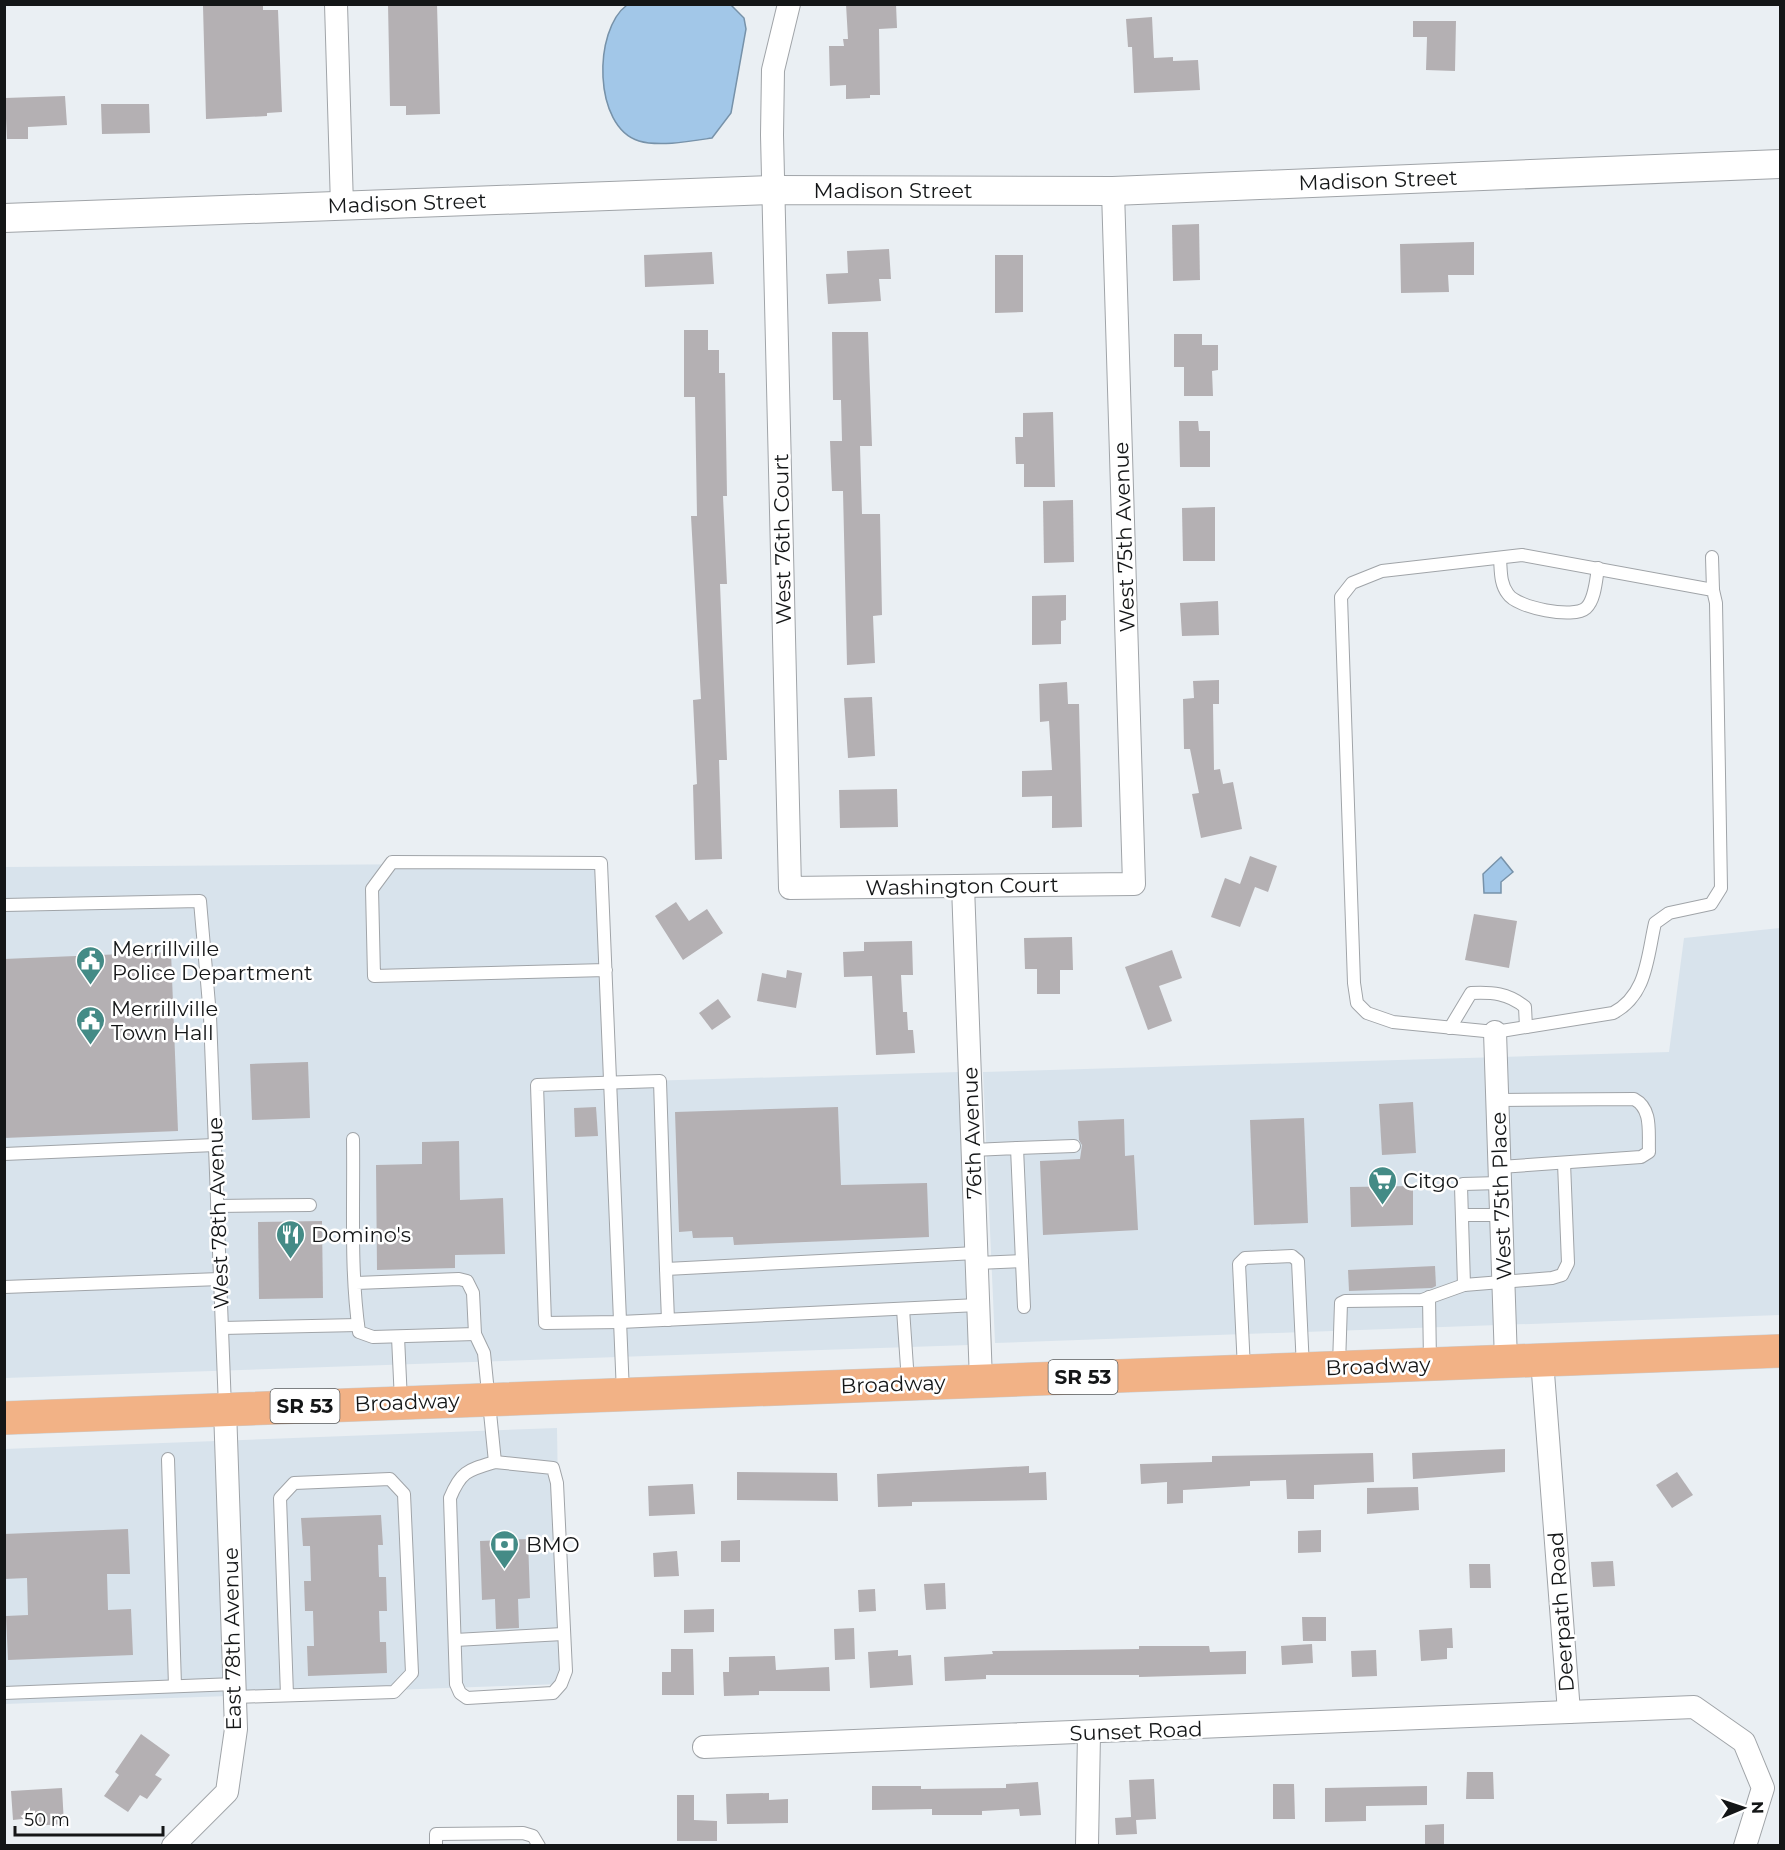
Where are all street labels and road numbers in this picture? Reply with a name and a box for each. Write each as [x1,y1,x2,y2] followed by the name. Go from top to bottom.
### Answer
[1298,165,1458,195] street label: Madison Street
[814,178,972,203] street label: Madison Street
[327,188,487,218] street label: Madison Street
[1108,441,1140,633] street label: West 75th Avenue
[768,453,796,625] street label: West 76th Court
[865,872,1059,900] street label: Washington Court
[957,1066,987,1200] street label: 76th Avenue
[1486,1111,1516,1281] street label: West 75th Place
[202,1117,234,1309] street label: West 78th Avenue
[1325,1352,1432,1380] street label: Broadway
[1048,1360,1118,1394] road number: SR 53
[840,1370,947,1398] street label: Broadway
[354,1388,461,1416] street label: Broadway
[270,1389,340,1423] road number: SR 53
[1543,1531,1579,1693] street label: Deerpath Road
[218,1547,246,1731] street label: East 78th Avenue
[1069,1716,1203,1746] street label: Sunset Road

